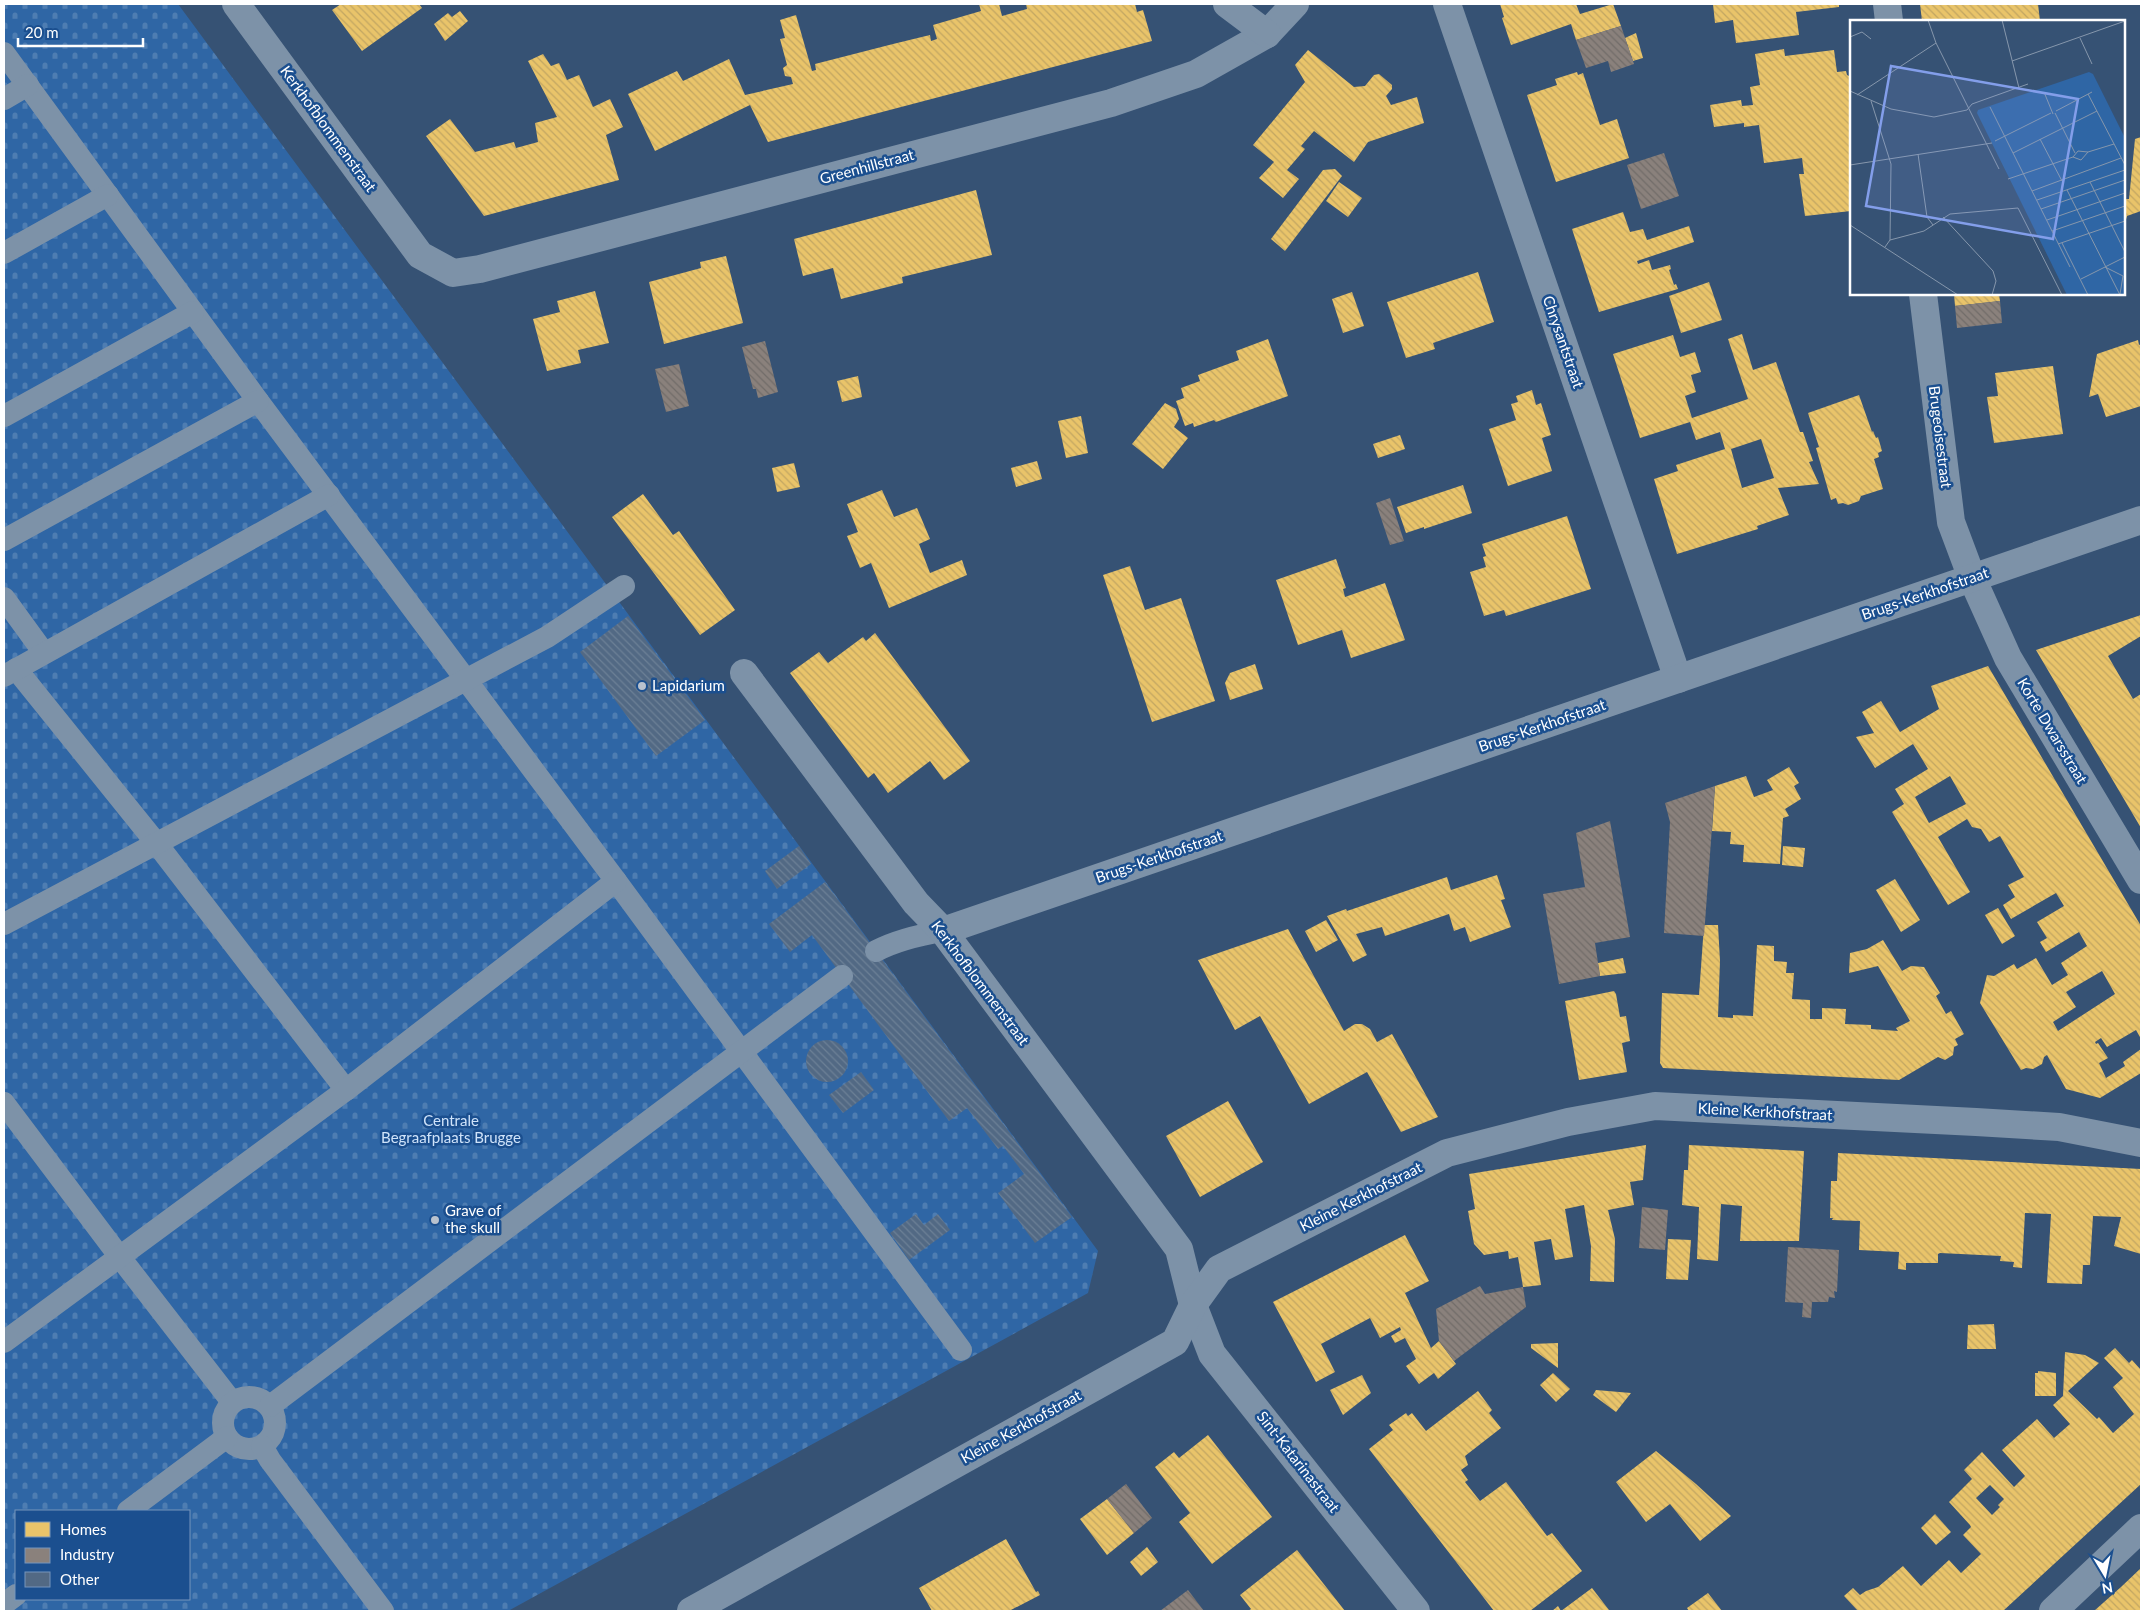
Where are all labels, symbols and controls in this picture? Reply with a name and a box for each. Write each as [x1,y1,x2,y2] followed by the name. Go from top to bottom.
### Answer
[18,15,142,47] scale bar
[1850,20,2125,295] inset map
[25,23,59,41] text: 20 m
[277,62,381,195] street label: Kerkhofblommenstraat
[818,145,916,187] street label: Greenhillstraat
[1540,293,1588,391] street label: Chrysantstraat
[1926,385,1956,490] street label: Brugeoisestraat
[1859,563,1991,623] street label: Brugs-Kerkhofstraat
[2014,674,2092,787] street label: Korte Dwarsstraat
[652,676,725,694] place label: Lapidarium
[636,680,648,692] marker: Lapidarium
[1476,695,1608,755] street label: Brugs-Kerkhofstraat
[1093,826,1225,886] street label: Brugs-Kerkhofstraat
[928,917,1034,1049] street label: Kerkhofblommenstraat
[1697,1098,1833,1124] street label: Kleine Kerkhofstraat
[381,1111,521,1146] park label: Centrale Begraafplaats Brugge
[1296,1157,1425,1235] street label: Kleine Kerkhofstraat
[445,1201,502,1236] place label: Grave of the skull
[429,1214,441,1226] marker: Grave of the skull
[957,1385,1084,1467] street label: Kleine Kerkhofstraat
[1254,1407,1344,1516] street label: Sint-Katarinastraat
[15,1510,190,1600] legend
[60,1520,106,1538] text: Homes
[60,1545,115,1563] text: Industry
[2080,1550,2130,1600] north arrow
[60,1570,100,1588] text: Other
[2101,1579,2114,1598] text: N

